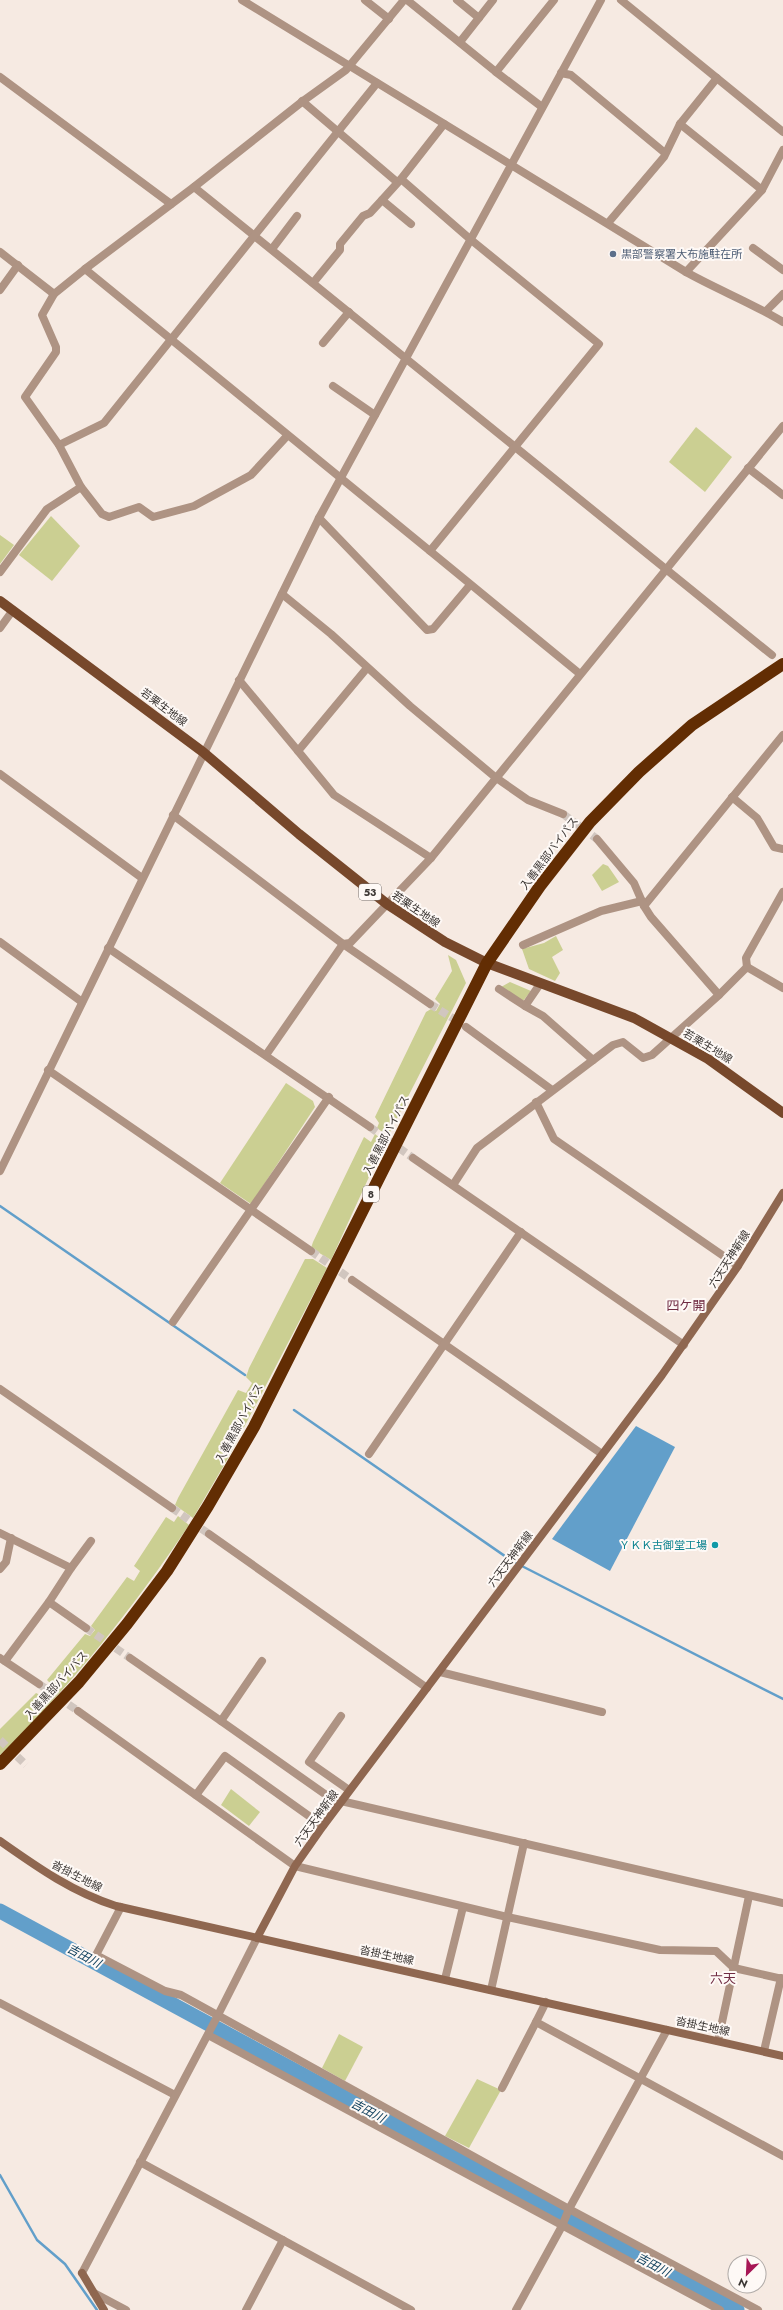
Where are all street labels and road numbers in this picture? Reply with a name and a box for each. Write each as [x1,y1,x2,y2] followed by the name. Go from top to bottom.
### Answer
[137,684,191,730] street label: 若栗生地線
[516,813,582,893] street label: 入善黒部バイパス
[359,884,381,900] road number: 53
[389,887,443,931] street label: 若栗生地線
[680,1025,736,1067] street label: 若栗生地線
[359,1092,413,1178] street label: 入善黒部バイパス
[363,1186,379,1202] road number: 8
[704,1227,754,1291] street label: 六天天神新線
[211,1380,267,1466] street label: 入善黒部バイパス
[484,1528,536,1590] street label: 六天天神新線
[21,1647,91,1723] street label: 入善黒部バイパス
[290,1787,342,1849] street label: 六天天神新線
[49,1856,105,1896] street label: 沓掛生地線
[358,1941,416,1969] street label: 沓掛生地線
[674,2012,732,2040] street label: 沓掛生地線

